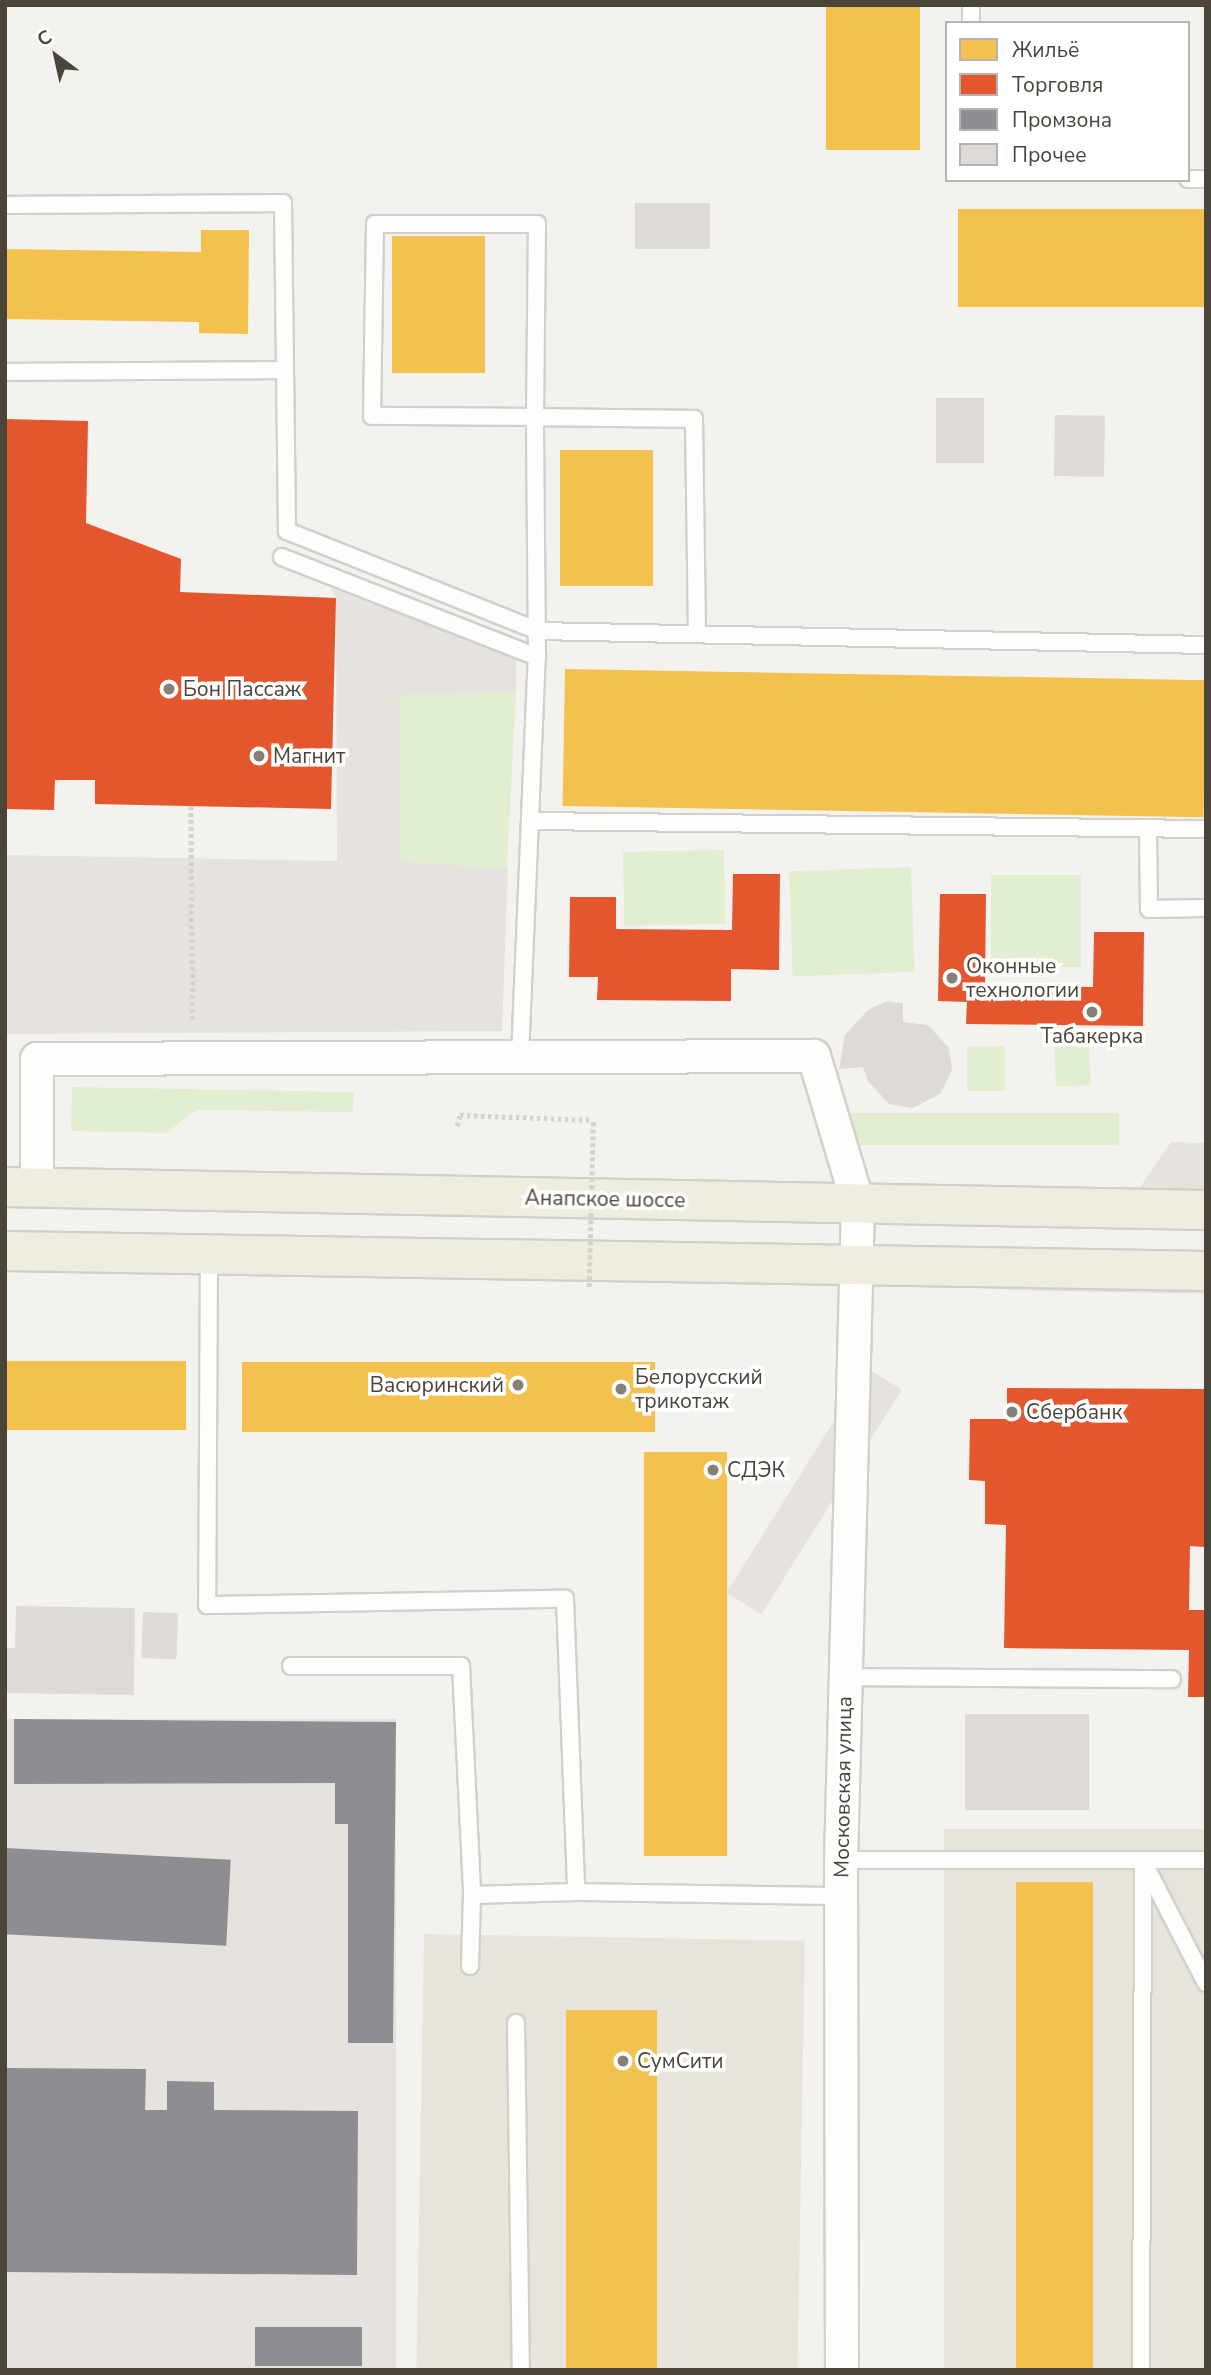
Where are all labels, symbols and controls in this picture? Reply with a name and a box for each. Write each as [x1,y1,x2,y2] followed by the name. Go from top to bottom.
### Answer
[21,21,91,91] north arrow
[945,21,1190,182] legend
[32,24,57,53] text: С
[1012,36,1079,64] text: Жильё
[1012,71,1103,99] text: Торговля
[1012,106,1112,134] text: Промзона
[1012,141,1087,169] text: Прочее
[183,676,301,702] place label: Бон Пассаж
[161,681,177,697] marker: Бон Пассаж
[273,743,345,769] place label: Магнит
[251,748,267,764] marker: Магнит
[966,953,1079,1003] place label: Оконные технологии
[944,970,960,986] marker: Оконные технологии
[1084,1004,1100,1020] marker: Табакерка
[1041,1023,1143,1049] place label: Табакерка
[524,1185,686,1213] street label: Анапское шоссе
[635,1364,763,1414] place label: Белорусский трикотаж
[370,1372,504,1398] place label: Васюринский
[510,1377,526,1393] marker: Васюринский
[613,1381,629,1397] marker: Белорусский трикотаж
[1026,1399,1122,1425] place label: Сбербанк
[1004,1404,1020,1420] marker: Сбербанк
[727,1457,785,1483] place label: СДЭК
[705,1462,721,1478] marker: СДЭК
[829,1696,857,1878] street label: Московская улица
[637,2048,724,2074] place label: СумСити
[615,2053,631,2069] marker: СумСити

